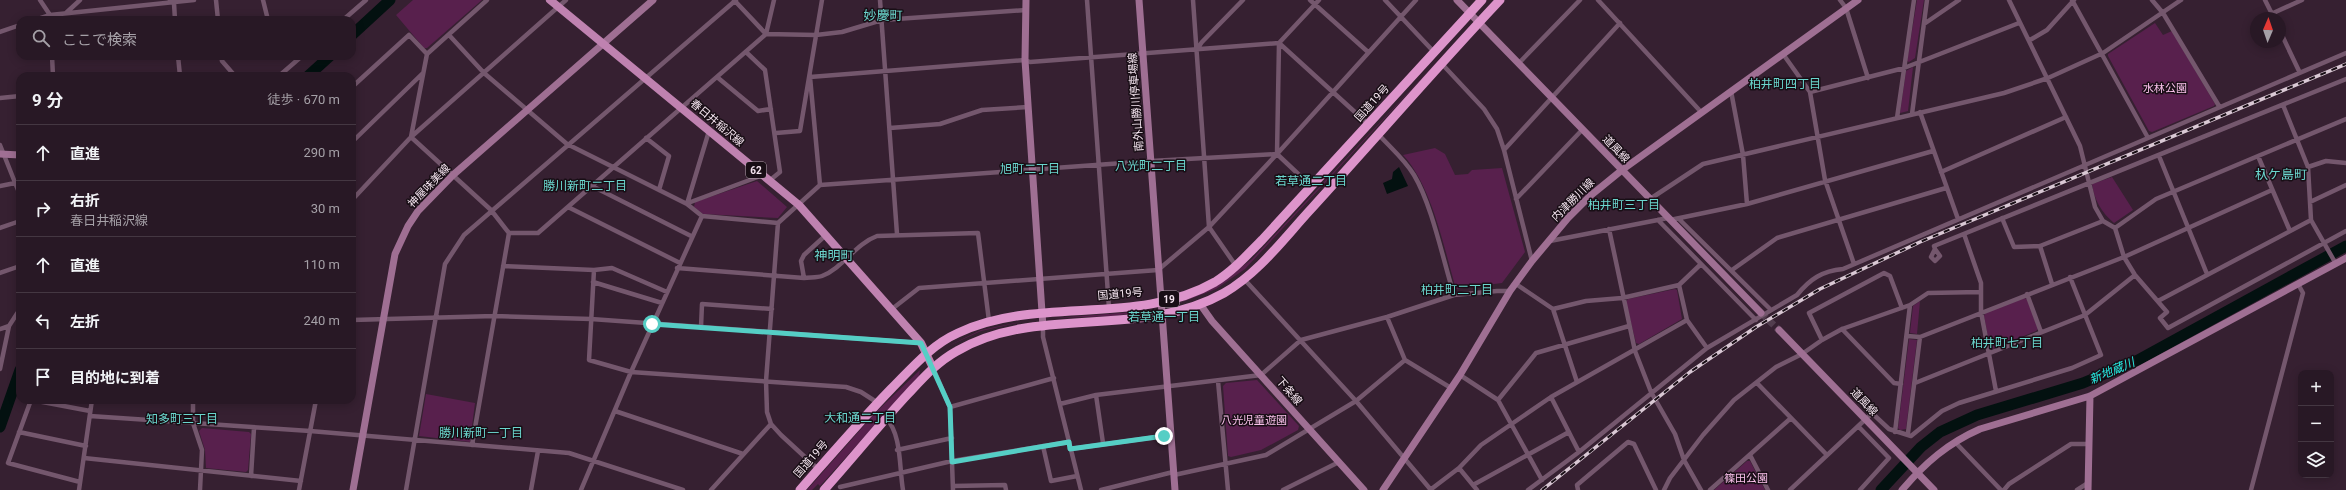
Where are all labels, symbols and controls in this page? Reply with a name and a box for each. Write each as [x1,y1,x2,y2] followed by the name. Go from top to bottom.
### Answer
[863,8,903,23] district label: 妙慶町
[2250,12,2286,48] north arrow
[16,16,356,60] search box
[30,27,52,49] icon: search
[62,31,137,49] text: ここで検索
[1126,52,1146,152] street label: 南外山勝川停車場線
[1749,77,1821,91] district label: 柏井町四丁目
[1352,82,1392,124] street label: 国道19号
[2143,82,2187,95] park label: 水林公園
[32,90,63,110] text: 9 分
[268,92,340,107] text: 徒歩 · 670 m
[688,97,746,149] street label: 春日井稲沢線
[1600,133,1632,165] street label: 道風線
[32,142,54,164] icon: ahead
[70,145,100,163] text: 直進
[303,145,340,160] text: 290 m
[1115,159,1187,173] district label: 八光町二丁目
[405,162,453,210] street label: 神屋味美線
[746,162,766,178] road number: 62
[1000,162,1060,176] district label: 旭町二丁目
[2255,167,2307,182] district label: 杁ケ島町
[1275,174,1347,188] district label: 若草通二丁目
[1549,176,1597,224] street label: 内津勝川線
[543,179,627,193] district label: 勝川新町二丁目
[70,192,100,210] text: 右折
[32,198,54,220] icon: right
[1588,198,1660,212] district label: 柏井町三丁目
[311,201,340,216] text: 30 m
[70,213,148,228] text: 春日井稲沢線
[814,248,854,263] district label: 神明町
[32,254,54,276] icon: ahead
[70,257,100,275] text: 直進
[303,257,340,272] text: 110 m
[1421,283,1493,297] district label: 柏井町二丁目
[1097,286,1143,302] street label: 国道19号
[1159,291,1179,307] road number: 19
[32,310,54,332] icon: left
[1128,310,1200,324] district label: 若草通一丁目
[70,313,100,331] text: 左折
[303,313,340,328] text: 240 m
[643,315,661,333] route start
[1971,336,2043,350] district label: 柏井町七丁目
[2087,354,2139,387] water label: 新地蔵川
[32,366,54,388] icon: arrive
[70,369,160,387] text: 目的地に到着
[2298,370,2334,478] map controls
[2298,370,2334,406] button: +
[1273,374,1305,408] street label: 下条線
[1848,386,1880,418] street label: 道風線
[2298,406,2334,442] button: −
[824,411,896,425] district label: 大和通二丁目
[146,412,218,426] district label: 知多町三丁目
[1221,414,1287,427] park label: 八光児童遊園
[439,426,523,440] district label: 勝川新町一丁目
[1155,427,1173,445] route end
[791,438,831,480] street label: 国道19号
[2298,442,2334,478] button: layers
[1724,472,1768,485] park label: 篠田公園

